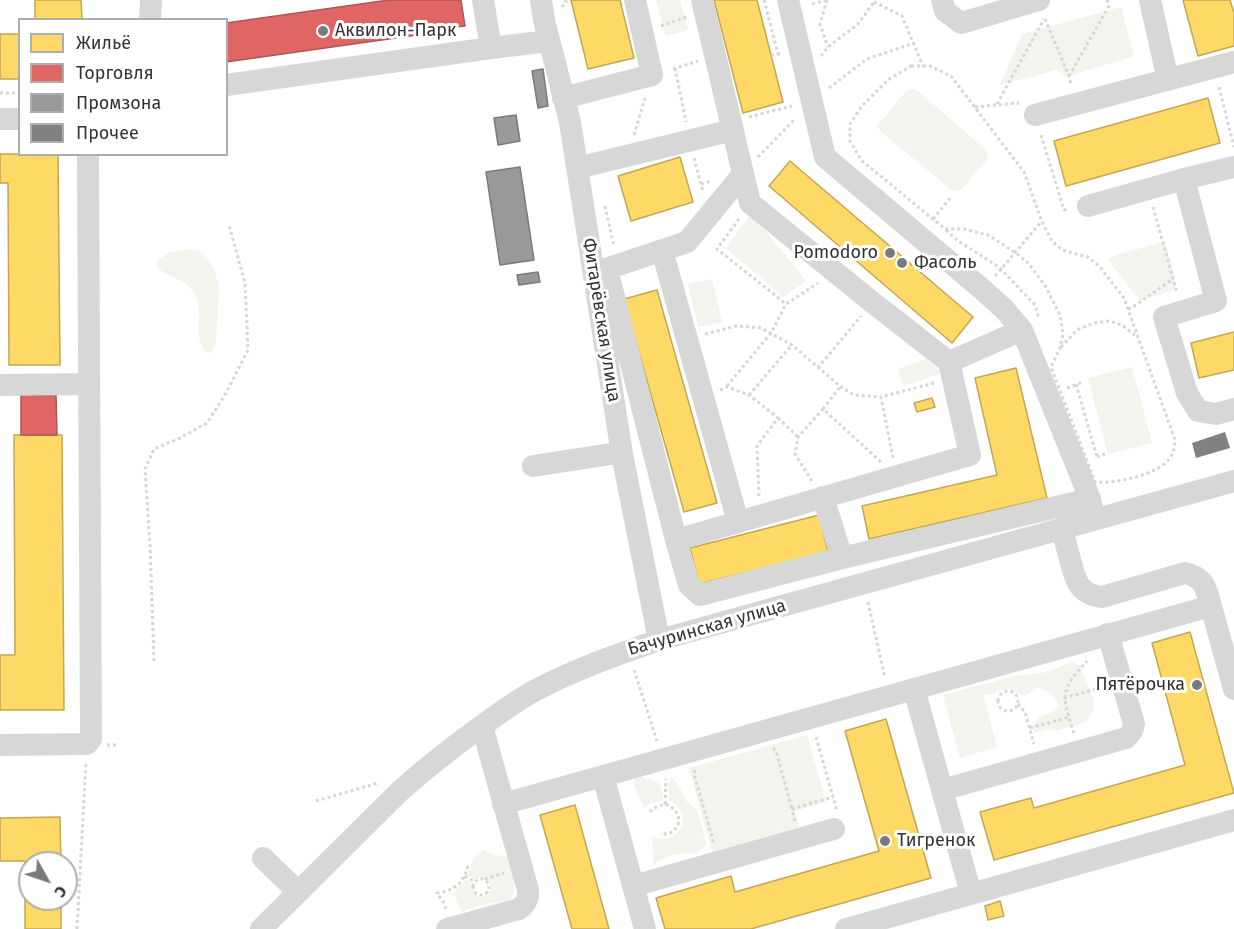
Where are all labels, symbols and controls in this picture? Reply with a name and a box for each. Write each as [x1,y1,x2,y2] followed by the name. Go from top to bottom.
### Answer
[18,18,228,156] legend
[335,20,456,42] place label: Аквилон-Парк
[316,24,330,38] marker: Аквилон-Парк
[76,32,131,54] text: Жильё
[76,62,154,84] text: Торговля
[76,92,161,114] text: Промзона
[76,122,139,144] text: Прочее
[577,237,625,403] street label: Фитарёвская улица
[793,242,878,264] place label: Pomodoro
[883,246,897,260] marker: Pomodoro
[914,252,977,274] place label: Фасоль
[895,256,909,270] marker: Фасоль
[625,595,789,661] street label: Бачуринская улица
[1095,674,1185,696] place label: Пятёрочка
[1190,678,1204,692] marker: Пятёрочка
[897,830,975,852] place label: Тигренок
[878,834,892,848] marker: Тигренок
[18,851,78,911] north arrow
[50,882,71,901] text: С

